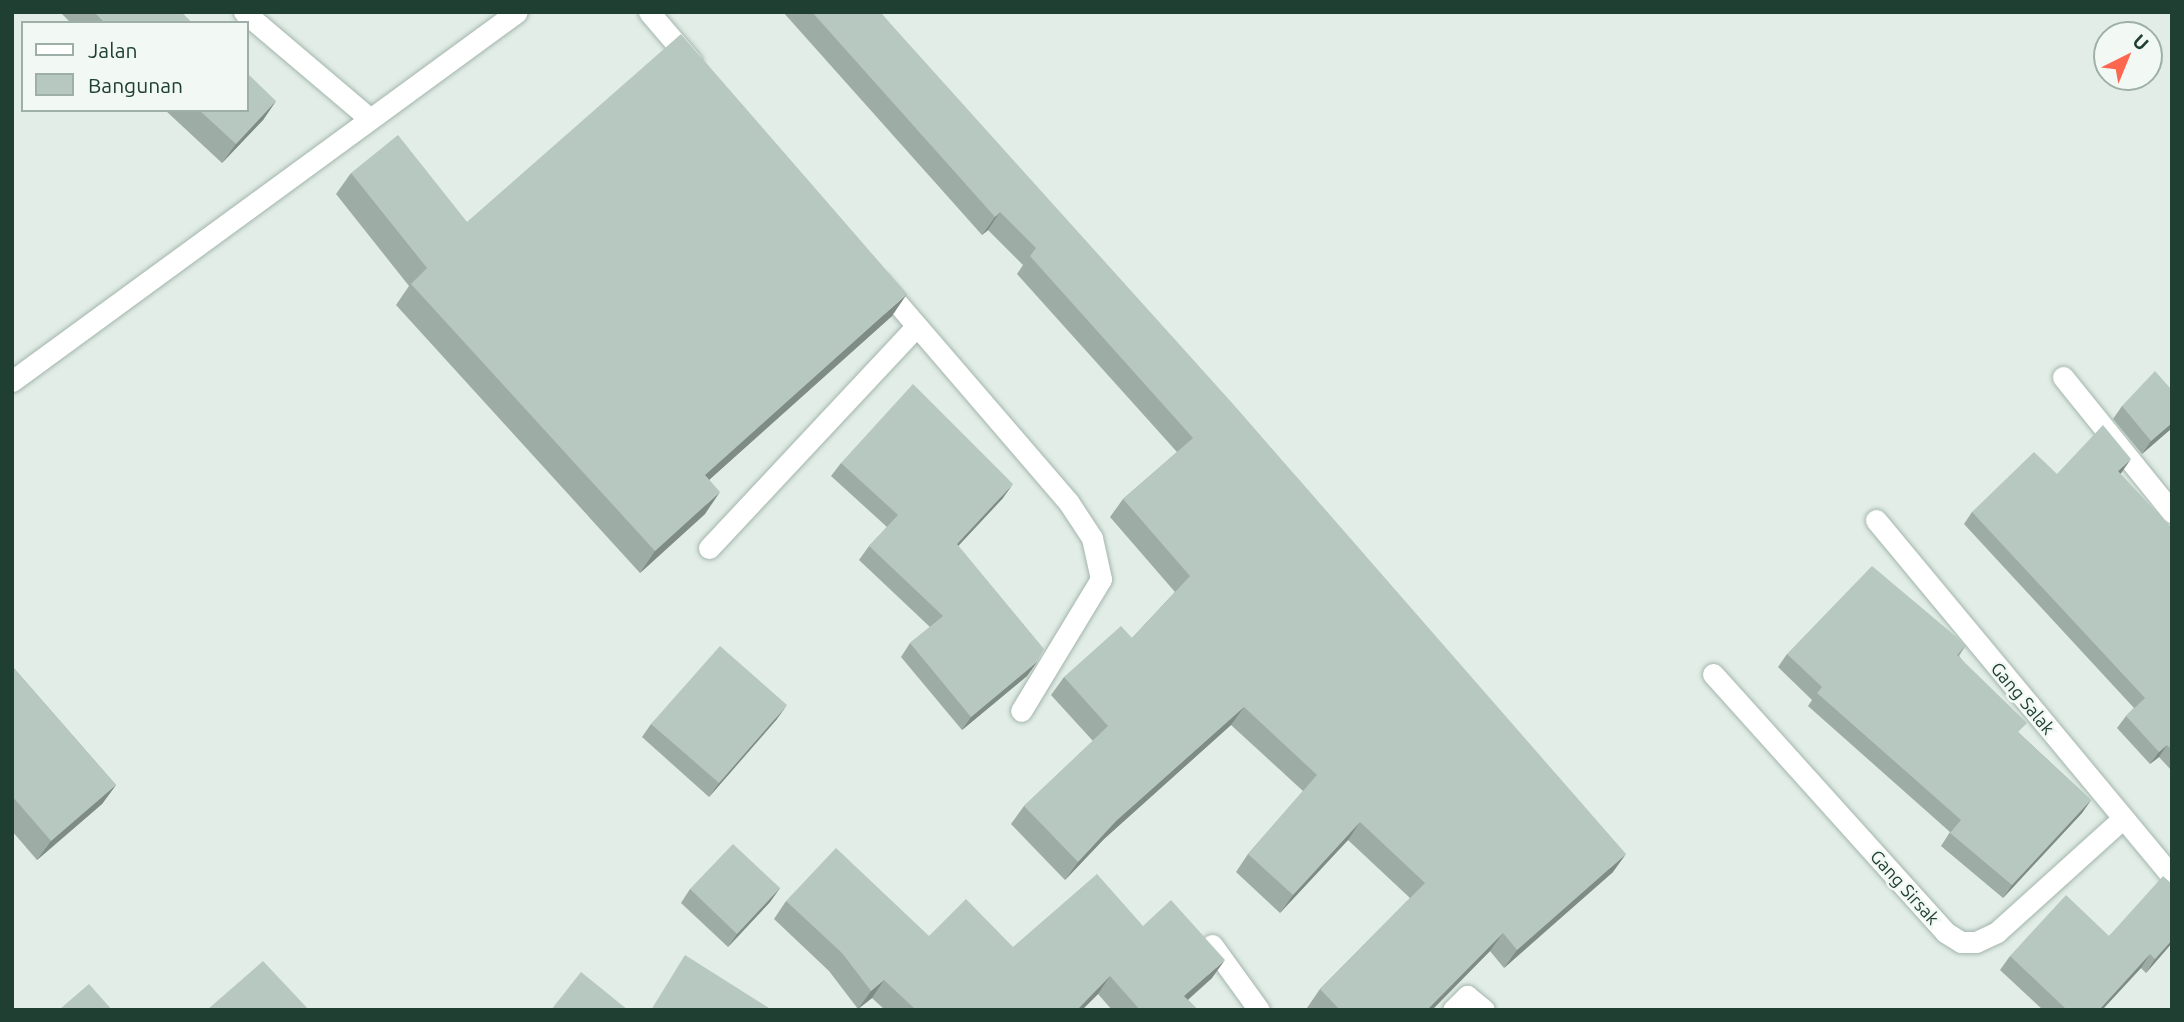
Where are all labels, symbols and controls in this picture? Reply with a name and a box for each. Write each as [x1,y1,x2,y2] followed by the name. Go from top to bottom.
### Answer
[21,21,248,112] legend
[2093,21,2163,91] north arrow
[2129,30,2153,55] text: U
[88,38,137,62] text: Jalan
[88,73,183,97] text: Bangunan
[1987,657,2059,739] street label: Gang Salak
[1866,845,1944,929] street label: Gang Sirsak

